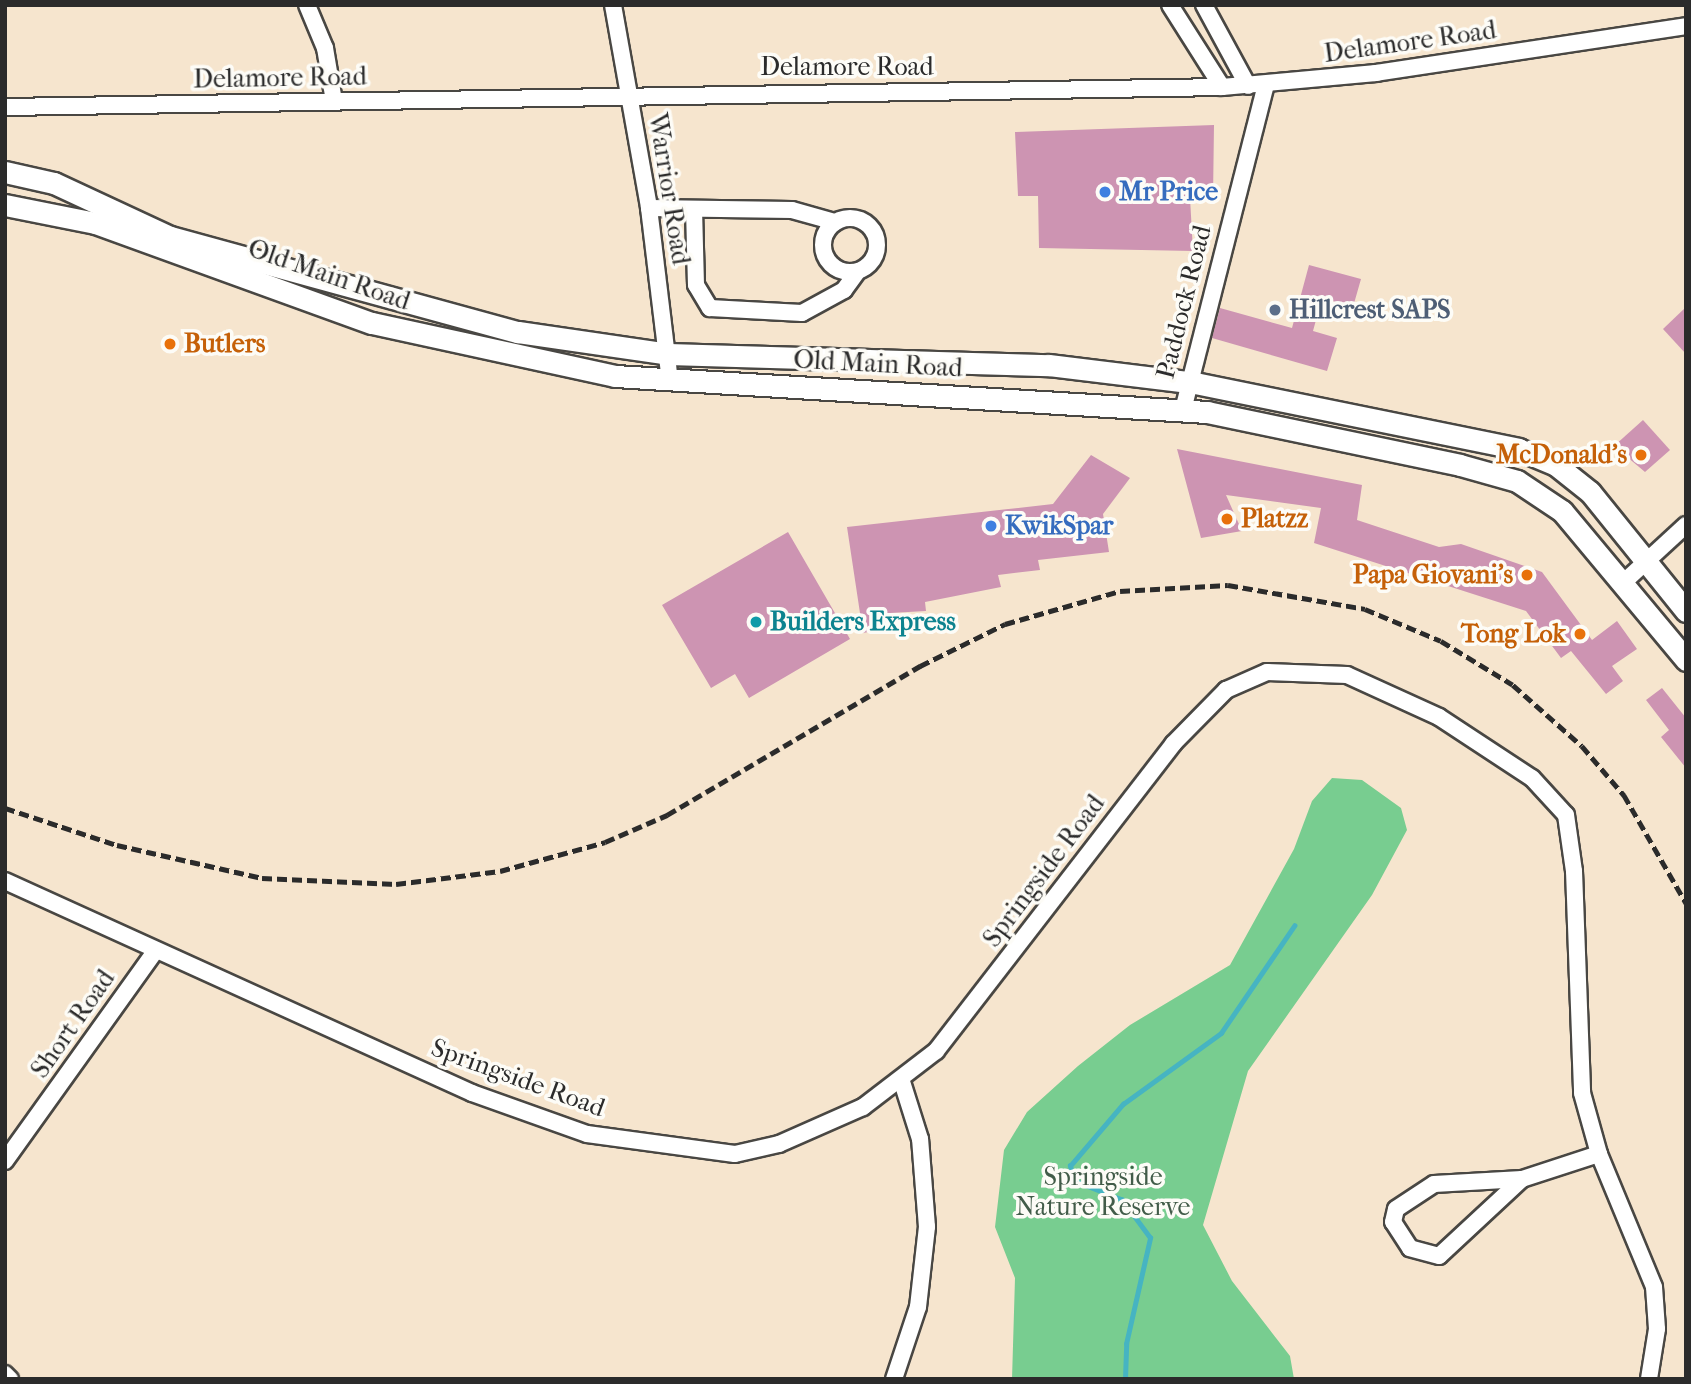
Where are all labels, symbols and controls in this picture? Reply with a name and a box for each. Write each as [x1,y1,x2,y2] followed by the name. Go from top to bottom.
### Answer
[1322,14,1498,70] street label: Delamore Road
[760,51,934,83] street label: Delamore Road
[193,61,367,95] street label: Delamore Road
[642,111,696,267] street label: Warrior Road
[1119,176,1218,208] place label: Mr Price
[1097,184,1113,200] marker: Mr Price
[1150,222,1218,382] street label: Paddock Road
[244,233,414,317] street label: Old Main Road
[1289,294,1451,326] place label: Hillcrest SAPS
[1267,302,1283,318] marker: Hillcrest SAPS
[184,328,265,360] place label: Butlers
[162,336,178,352] marker: Butlers
[793,344,963,384] street label: Old Main Road
[1496,439,1627,471] place label: McDonald's
[1633,447,1649,463] marker: McDonald's
[1241,503,1308,535] place label: Platzz
[1005,510,1113,542] place label: KwikSpar
[1219,511,1235,527] marker: Platzz
[983,518,999,534] marker: KwikSpar
[1353,559,1513,591] place label: Papa Giovani's
[1519,567,1535,583] marker: Papa Giovani's
[770,606,956,638] place label: Builders Express
[748,614,764,630] marker: Builders Express
[1461,618,1566,650] place label: Tong Lok
[1572,626,1588,642] marker: Tong Lok
[977,789,1111,953] street label: Springside Road
[24,964,122,1084] street label: Short Road
[427,1032,609,1124] street label: Springside Road
[1016,1161,1190,1222] park label: Springside Nature Reserve

